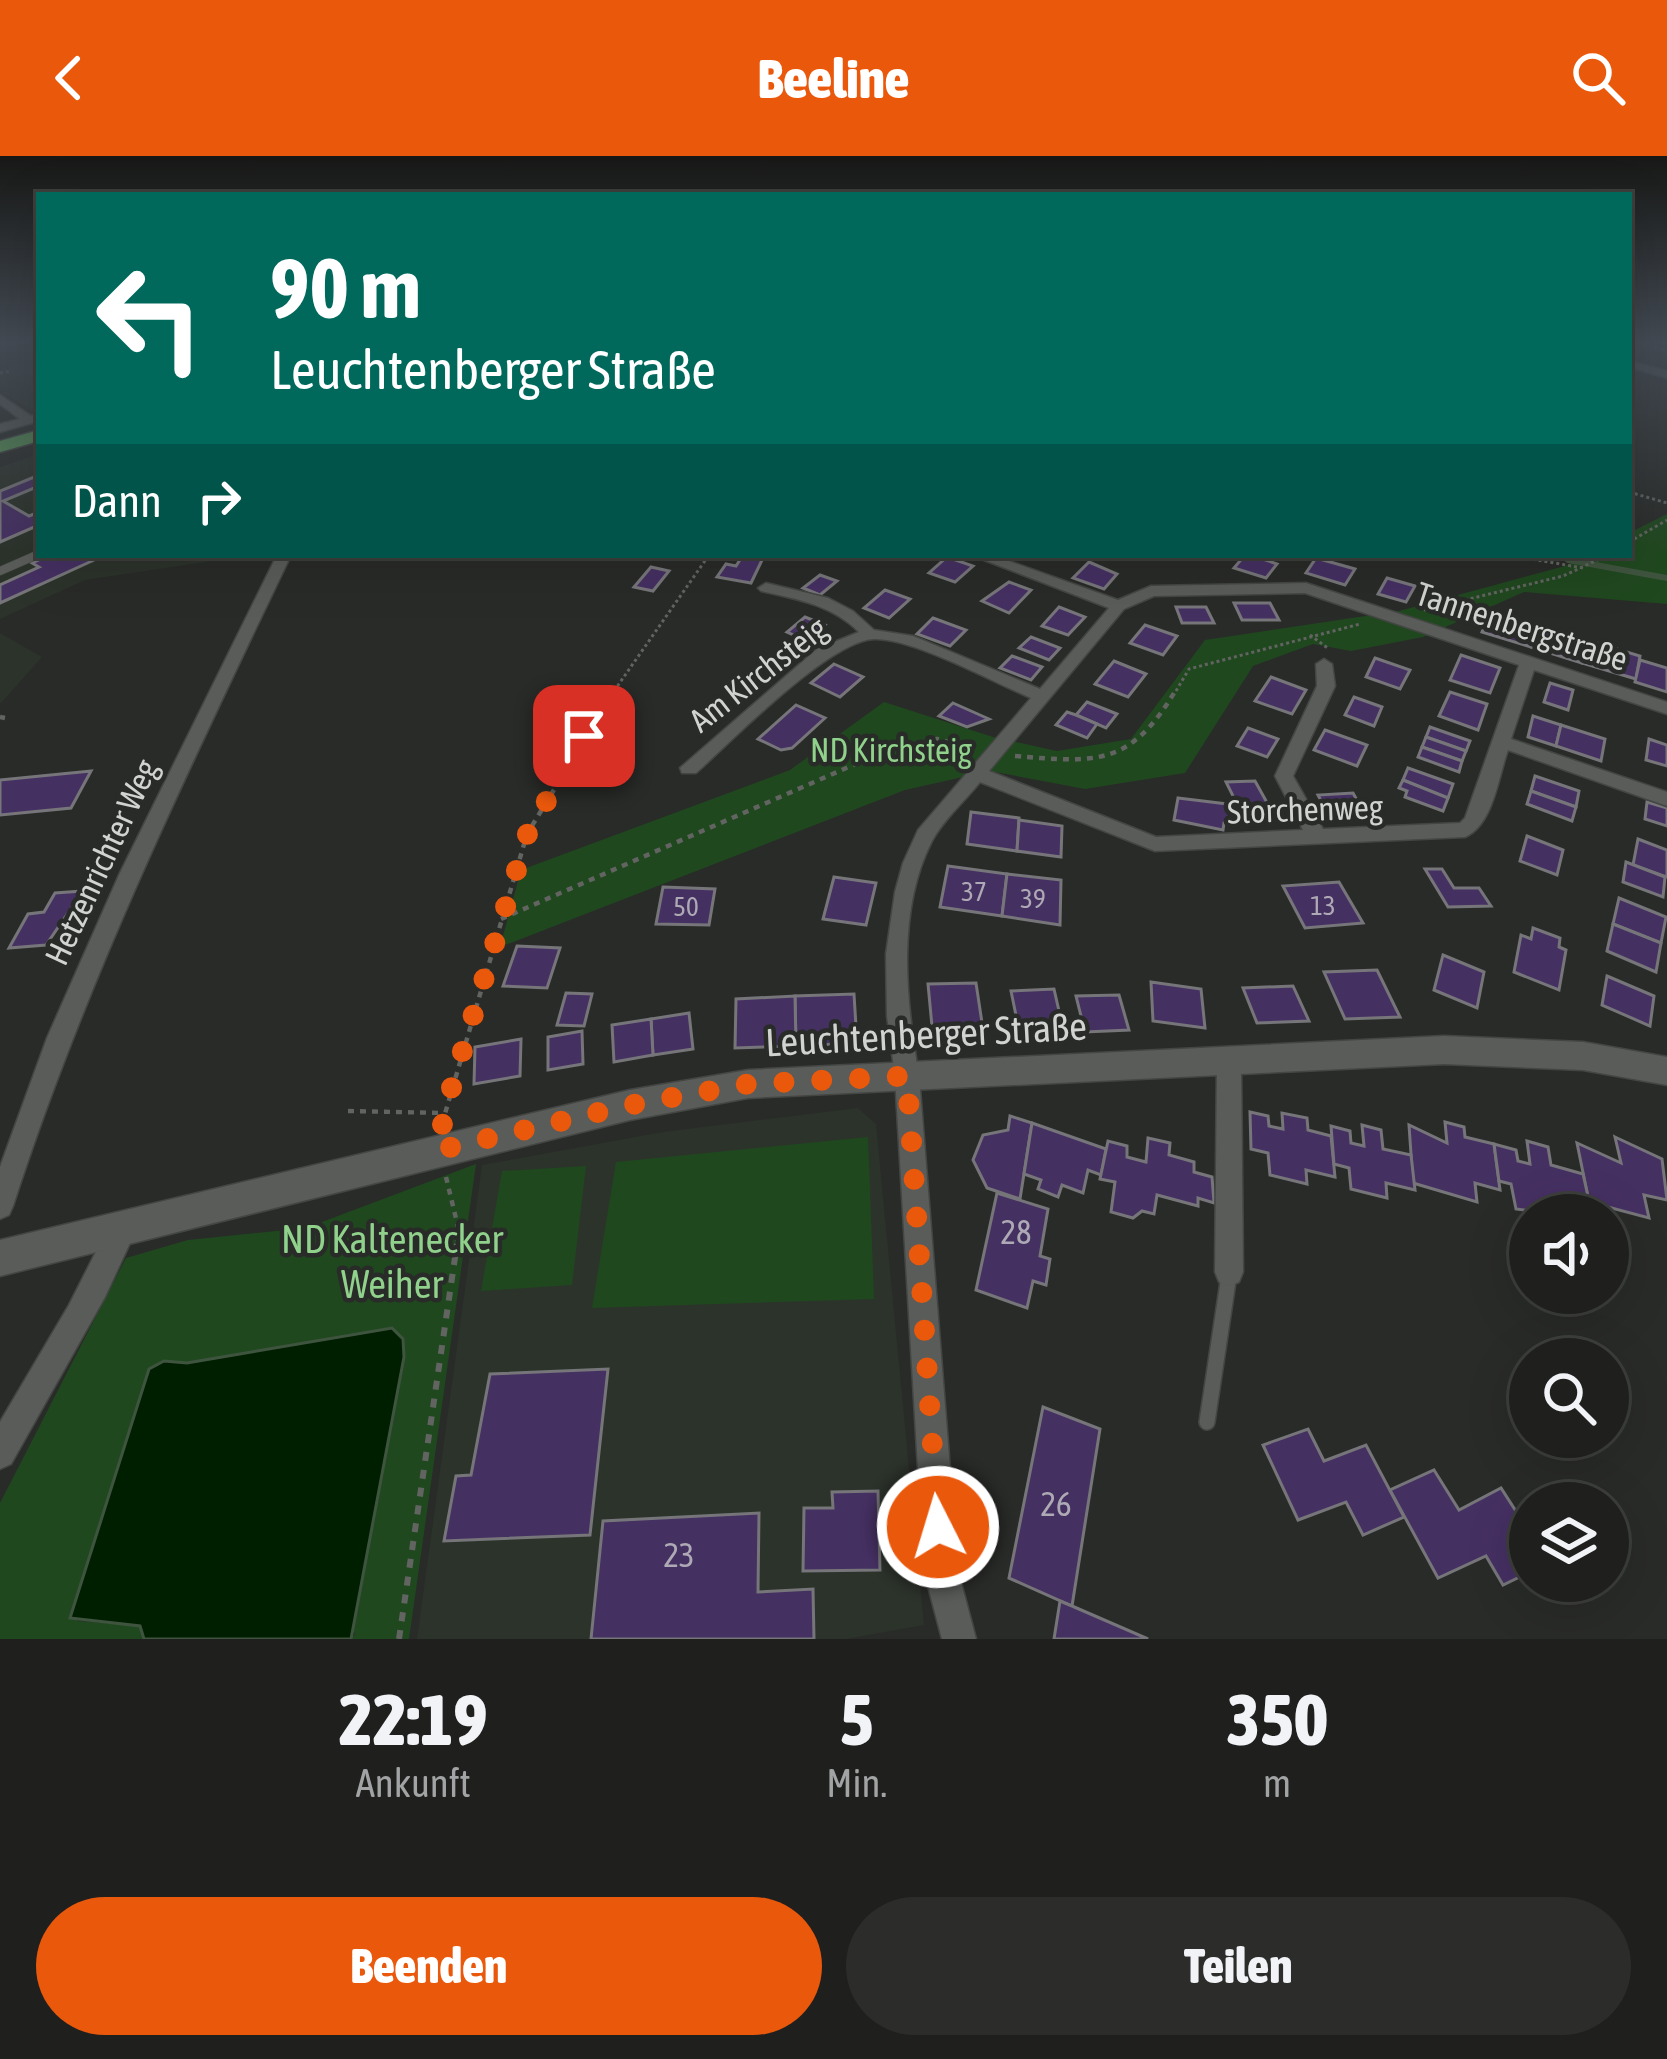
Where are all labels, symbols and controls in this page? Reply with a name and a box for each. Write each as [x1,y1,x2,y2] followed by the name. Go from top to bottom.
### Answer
[36,45,102,111] icon: back
[1565,45,1631,111] icon: search
[758,48,909,109] text: Beeline
[72,240,228,396] icon: left
[270,240,421,336] text: 90 m
[270,339,716,400] text: Leuchtenberger Straße
[186,468,252,534] icon: right
[72,475,162,527] text: Dann
[1411,574,1633,678] street label: Tannenbergstraße
[682,608,835,739] street label: Am Kirchsteig
[533,685,635,787] pin
[551,703,617,769] icon: arrive
[810,731,973,769] park label: ND Kirchsteig
[37,753,166,971] street label: Hetzenrichter Weg
[1226,787,1384,831] street label: Storchenweg
[961,876,987,907] house number: 37
[1020,883,1046,914] house number: 39
[1310,890,1336,921] house number: 13
[673,891,699,922] house number: 50
[764,1004,1088,1064] street label: Leuchtenberger Straße
[1509,1194,1629,1602] map controls
[1509,1194,1629,1314] button: sound
[1000,1213,1032,1251] house number: 28
[281,1217,503,1306] park label: ND Kaltenecker Weiher
[1509,1338,1629,1458] button: search
[875,1464,1001,1590] position arrow
[1509,1482,1629,1602] button: layers
[1040,1485,1072,1523] house number: 26
[663,1536,695,1574] house number: 23
[339,1678,487,1760] text: 22:19
[840,1678,874,1760] text: 5
[1226,1678,1328,1760] text: 350
[356,1761,471,1805] text: Ankunft
[826,1761,887,1805] text: Min.
[1263,1761,1291,1805] text: m
[36,1897,822,2035] button: Beenden
[846,1897,1631,2035] button: Teilen

